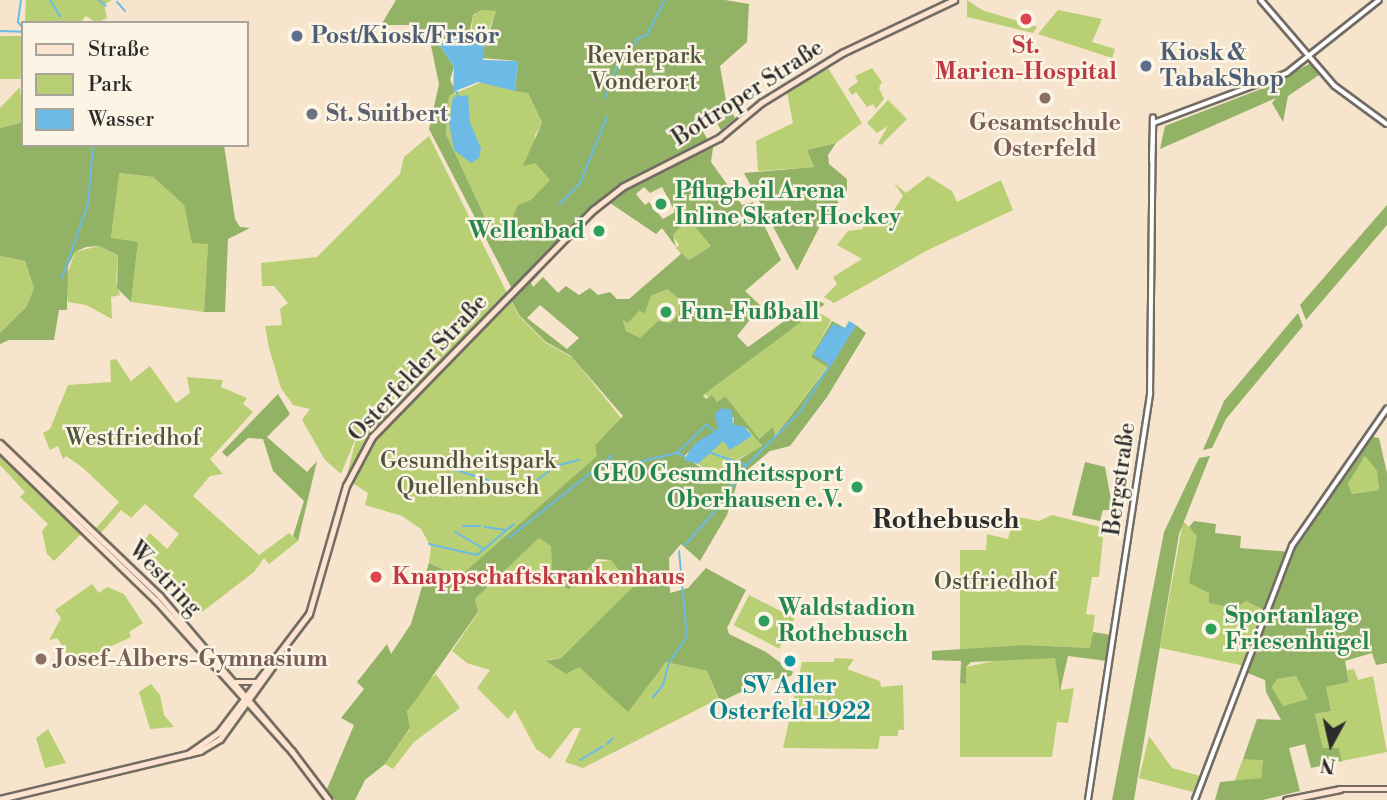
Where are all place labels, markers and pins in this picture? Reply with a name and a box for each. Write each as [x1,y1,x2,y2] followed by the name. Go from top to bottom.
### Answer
[1016,9,1036,29] marker: St. Marien-Hospital
[311,22,500,50] place label: Post/Kiosk/Frisör
[289,28,305,44] marker: Post/Kiosk/Frisör
[935,32,1117,86] place label: St. Marien-Hospital
[1160,39,1284,93] place label: Kiosk & TabakShop
[1138,58,1154,74] marker: Kiosk & TabakShop
[1037,90,1053,106] marker: Gesamtschule Osterfeld
[326,100,448,128] place label: St. Suitbert
[304,106,320,122] marker: St. Suitbert
[969,109,1121,163] place label: Gesamtschule Osterfeld
[675,177,901,231] place label: Pflugbeil Arena Inline Skater Hockey
[653,196,669,212] marker: Pflugbeil Arena Inline Skater Hockey
[468,217,585,245] place label: Wellenbad
[591,223,607,239] marker: Wellenbad
[680,298,819,326] place label: Fun-Fußball
[658,304,674,320] marker: Fun-Fußball
[593,460,843,514] place label: GEO Gesundheitssport Oberhausen e.V.
[849,479,865,495] marker: GEO Gesundheitssport Oberhausen e.V.
[392,563,685,591] place label: Knappschaftskrankenhaus
[366,567,386,587] marker: Knappschaftskrankenhaus
[778,594,915,648] place label: Waldstadion Rothebusch
[1225,602,1370,656] place label: Sportanlage Friesenhügel
[756,613,772,629] marker: Waldstadion Rothebusch
[1203,621,1219,637] marker: Sportanlage Friesenhügel
[55,645,328,673] place label: Josef-Albers-Gymnasium
[33,651,49,667] marker: Josef-Albers-Gymnasium
[782,653,798,669] marker: SV Adler Osterfeld 1922
[709,672,871,726] place label: SV Adler Osterfeld 1922

